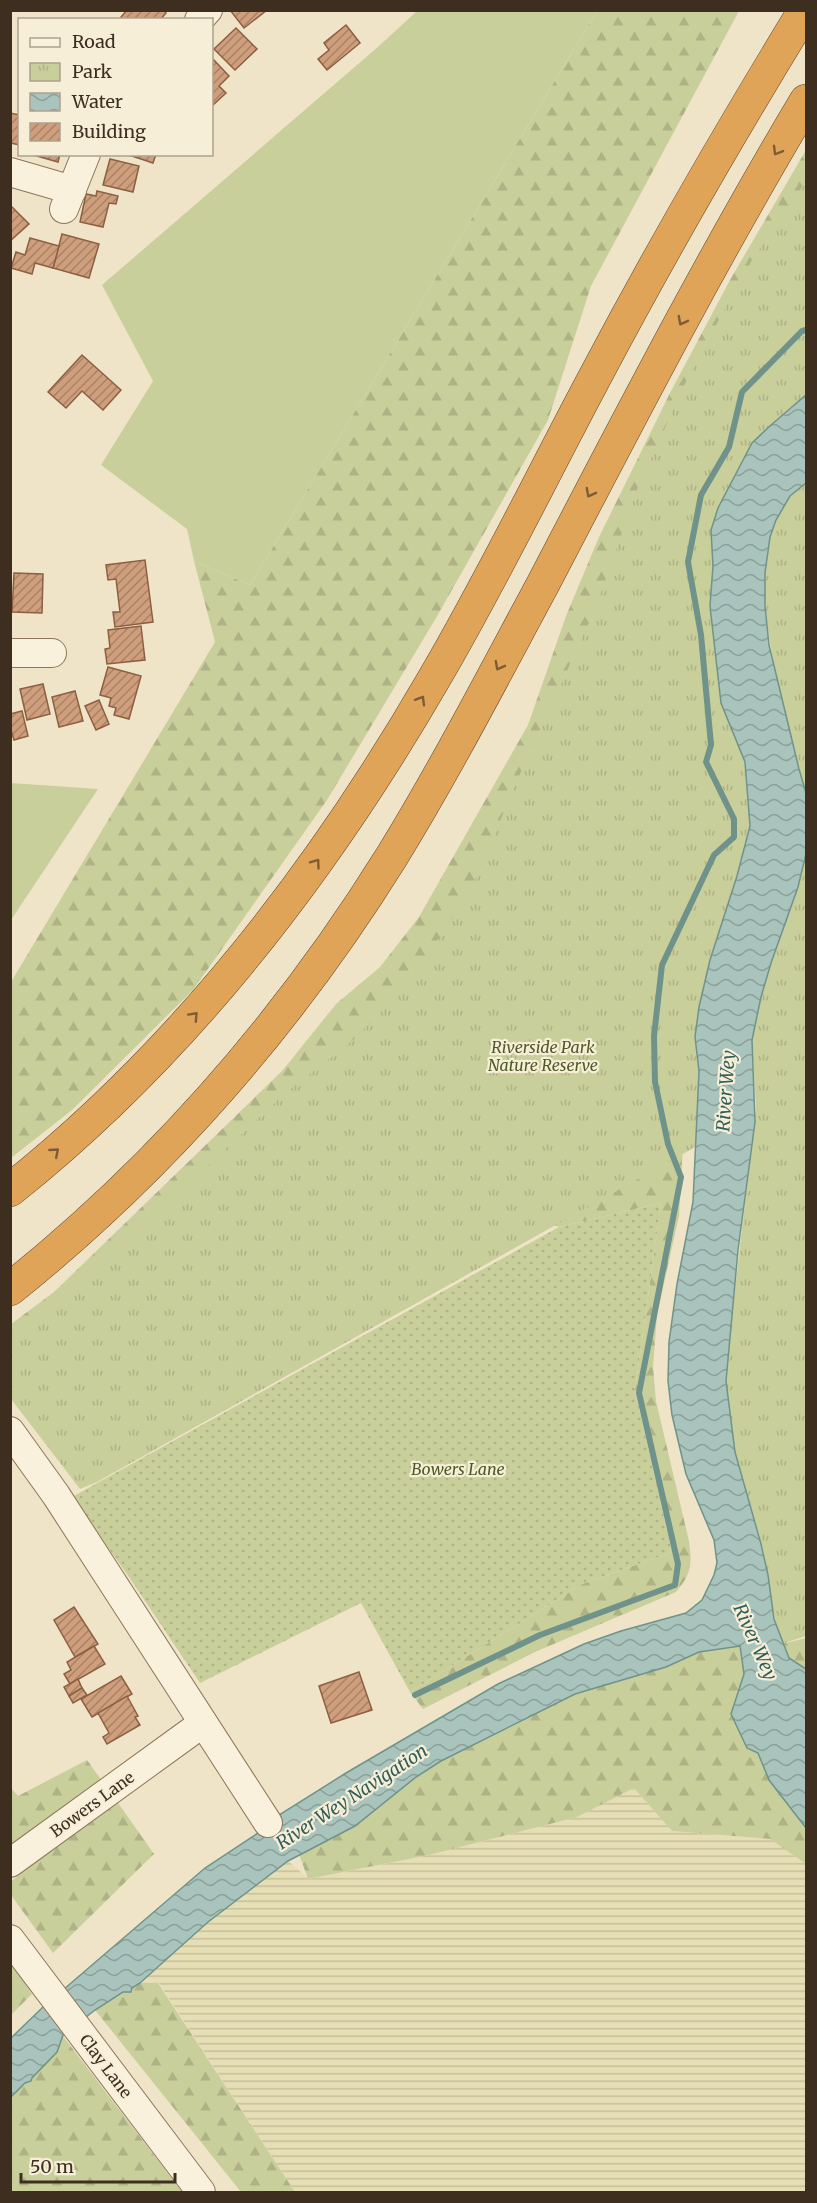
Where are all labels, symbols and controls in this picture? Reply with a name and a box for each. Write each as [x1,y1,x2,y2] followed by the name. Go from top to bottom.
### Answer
[18,18,213,156] legend
[72,30,116,53] text: Road
[72,60,113,83] text: Park
[71,90,123,113] text: Water
[72,120,146,143] text: Building
[772,145,784,155] one-way arrow
[678,315,689,325] one-way arrow
[586,487,597,498] one-way arrow
[495,659,506,670] one-way arrow
[414,696,426,706] one-way arrow
[308,859,319,870] one-way arrow
[187,1012,198,1022] one-way arrow
[488,1037,598,1075] park label: Riverside Park Nature Reserve
[711,1049,740,1132] water label: River Wey
[48,1149,59,1160] one-way arrow
[411,1459,505,1479] park label: Bowers Lane
[728,1600,783,1684] water label: River Wey
[272,1739,432,1854] water label: River Wey Navigation
[46,1767,138,1841] street label: Bowers Lane
[76,2030,136,2102] street label: Clay Lane
[21,2146,176,2184] scale bar
[30,2155,74,2178] text: 50 m

